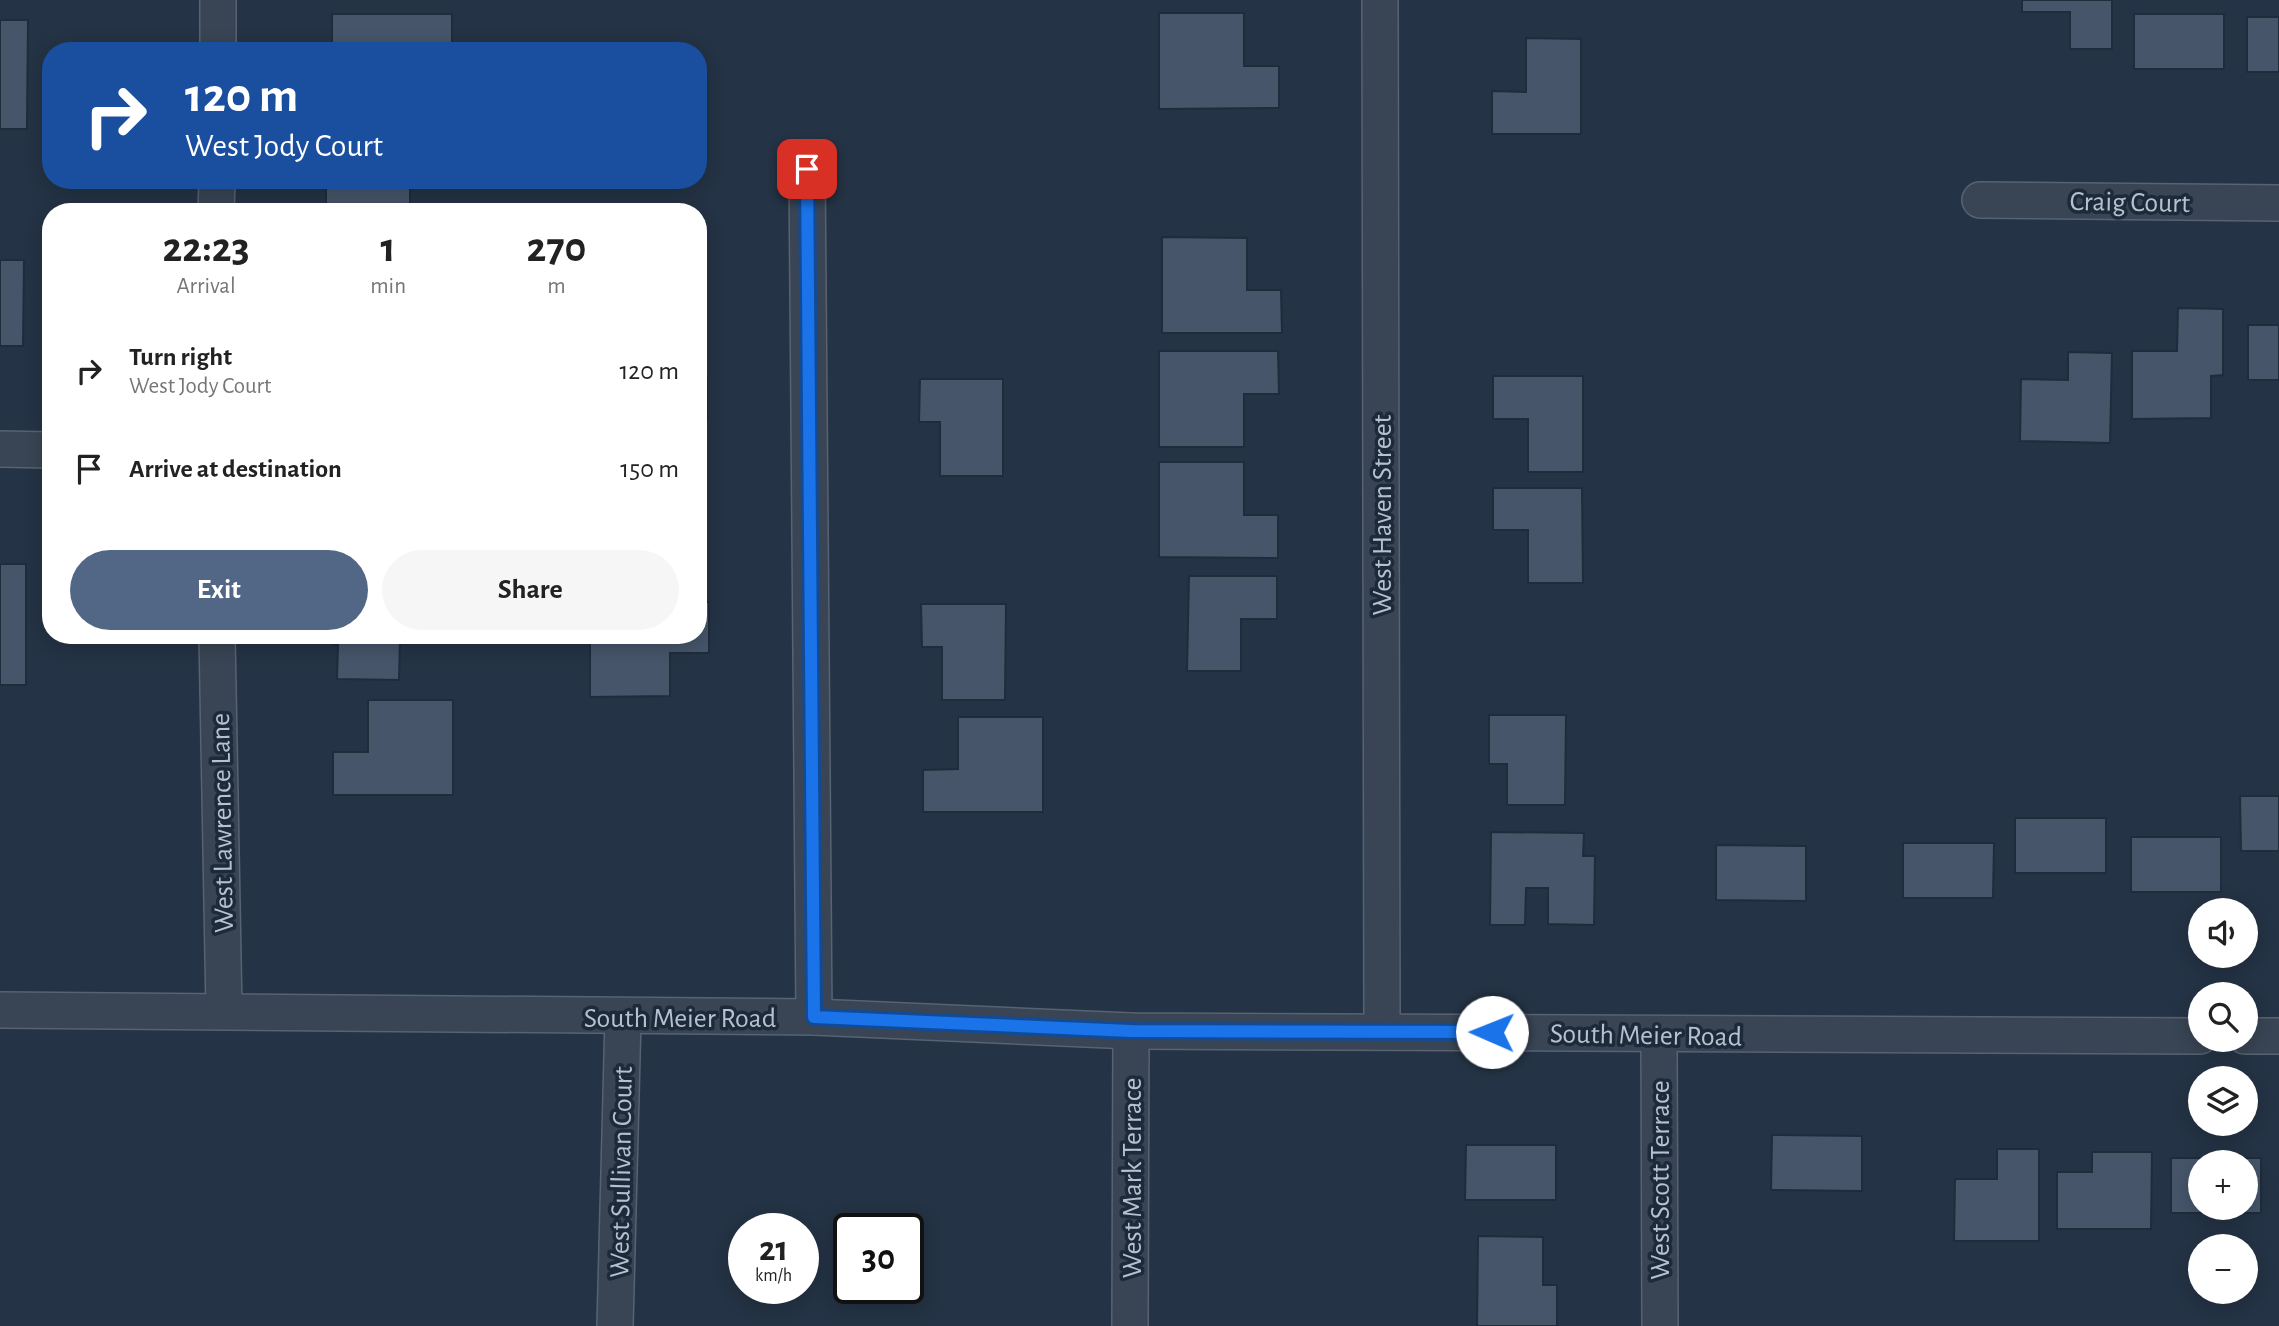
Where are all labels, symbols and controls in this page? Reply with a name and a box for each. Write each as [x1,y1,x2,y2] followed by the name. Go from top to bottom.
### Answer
[70,70,161,161] icon: right
[185,72,298,121] text: 120 m
[185,130,383,162] text: West Jody Court
[777,139,837,199] pin
[788,150,826,188] icon: arrive
[2069,188,2190,218] street label: Craig Court
[163,227,250,269] text: 22:23
[381,227,396,269] text: 1
[527,227,586,269] text: 270
[177,275,236,298] text: Arrival
[370,275,406,298] text: min
[547,275,566,298] text: m
[129,344,232,370] text: Turn right
[70,352,108,390] icon: right
[619,358,679,384] text: 120 m
[129,375,271,398] text: West Jody Court
[1369,414,1397,616] street label: West Haven Street
[70,450,108,488] icon: arrive
[129,456,342,482] text: Arrive at destination
[620,456,679,482] text: 150 m
[70,550,368,630] button: Exit
[382,550,679,630] button: Share
[207,713,239,933] street label: West Lawrence Lane
[2188,898,2258,1304] map controls
[2188,898,2258,968] button: sound
[2188,982,2258,1052] button: search
[1455,995,1529,1069] position arrow
[584,1005,776,1033] street label: South Meier Road
[1550,1020,1742,1052] street label: South Meier Road
[606,1066,638,1278] street label: West Sullivan Court
[2188,1066,2258,1136] button: layers
[1119,1078,1147,1278] street label: West Mark Terrace
[1647,1080,1675,1280] street label: West Scott Terrace
[2188,1150,2258,1220] button: +
[833,1213,924,1304] speed limit sign: 30
[759,1232,788,1267] text: 21
[2188,1234,2258,1304] button: −
[755,1267,792,1285] text: km/h

